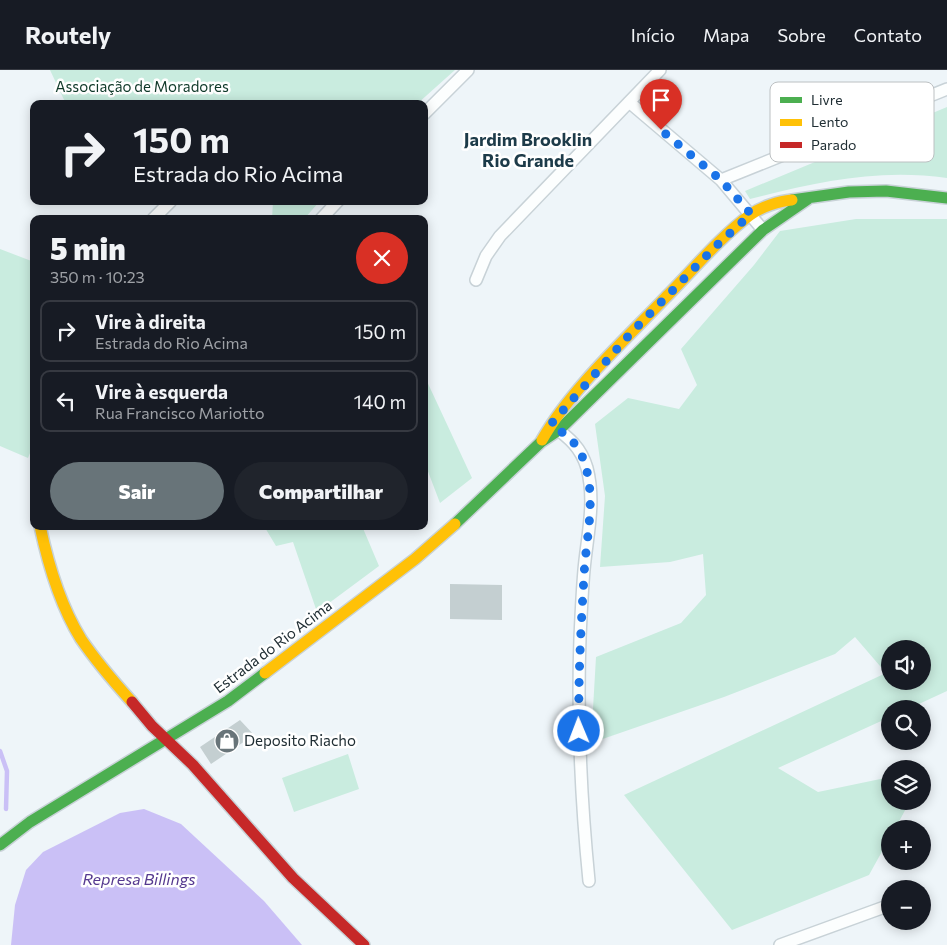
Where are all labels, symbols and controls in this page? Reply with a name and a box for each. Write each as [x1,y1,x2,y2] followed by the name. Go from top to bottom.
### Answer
[25,20,111,49] text: Routely
[631,24,675,46] text: Início
[703,24,749,46] text: Mapa
[777,24,826,46] text: Sobre
[854,24,922,46] text: Contato
[55,77,229,95] park label: Associação de Moradores
[640,79,682,130] pin
[770,82,934,162] legend
[647,86,675,114] icon: arrive
[811,91,843,108] text: Livre
[811,113,848,130] text: Lento
[133,117,230,160] text: 150 m
[50,120,115,185] icon: right
[464,128,592,171] district label: Jardim Brooklin Rio Grande
[811,136,856,153] text: Parado
[133,160,343,187] text: Estrada do Rio Acima
[50,229,126,266] text: 5 min
[356,232,408,284] button: close
[50,267,145,286] text: 350 m · 10:23
[95,310,206,333] text: Vire à direita
[52,317,80,345] icon: right
[354,320,406,343] text: 150 m
[95,333,248,352] text: Estrada do Rio Acima
[95,380,228,403] text: Vire à esquerda
[52,387,80,415] icon: left
[354,390,406,413] text: 140 m
[95,403,265,422] text: Rua Francisco Mariotto
[50,462,224,520] button: Sair
[234,462,408,520] button: Compartilhar
[210,596,335,697] street label: Estrada do Rio Acima
[881,640,931,930] map controls
[881,640,931,690] button: sound
[881,700,931,750] button: search
[552,704,604,756] position arrow
[214,728,240,754] shop icon: Deposito Riacho
[244,731,356,749] place label: Deposito Riacho
[881,760,931,810] button: layers
[881,820,931,870] button: +
[82,869,196,888] water label: Represa Billings
[881,880,931,930] button: −

